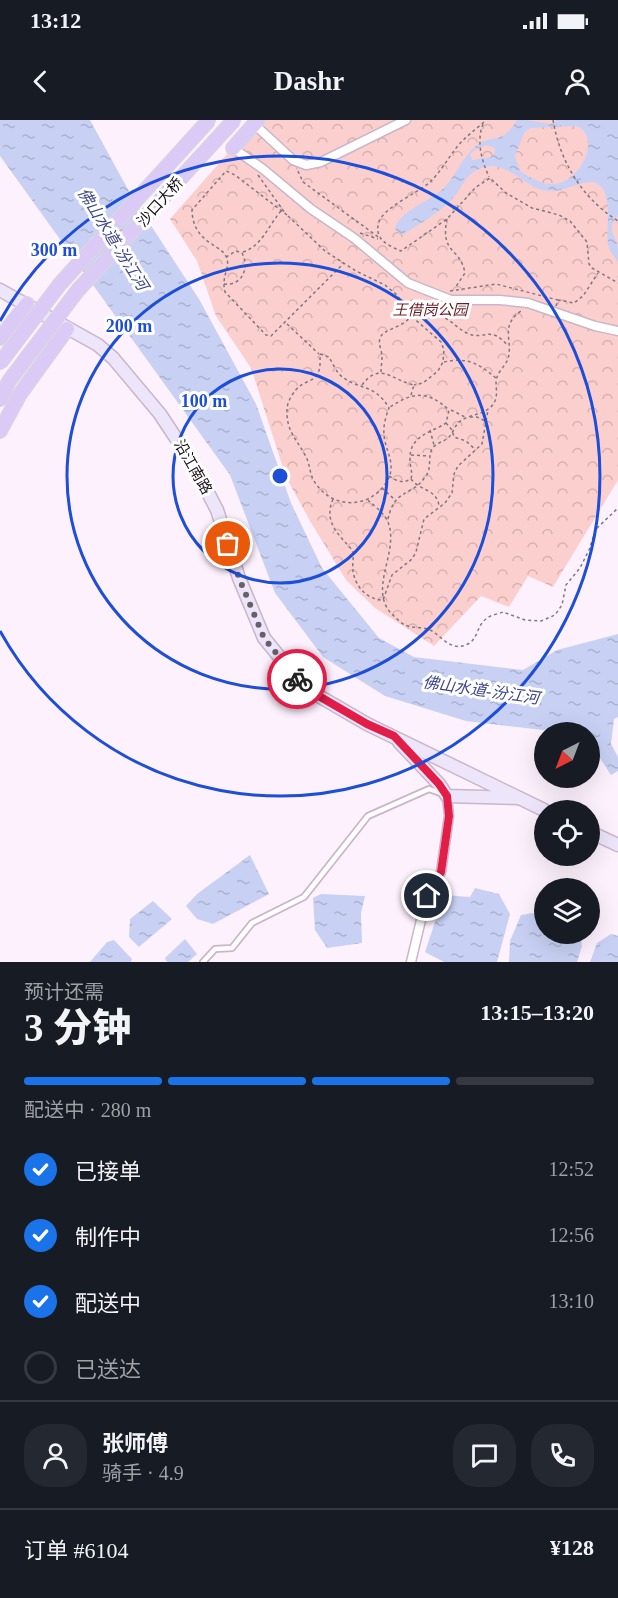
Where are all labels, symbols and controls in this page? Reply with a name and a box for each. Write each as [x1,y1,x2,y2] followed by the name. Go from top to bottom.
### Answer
[30,8,81,33] text: 13:12
[24,65,57,98] icon: back
[561,65,594,98] icon: person
[274,66,344,96] text: Dashr
[134,174,186,230] street label: 沙口大桥
[75,185,153,296] water label: 佛山水道-汾江河
[31,240,77,260] text: 300 m
[392,302,469,318] park label: 王借岗公园
[106,316,152,336] text: 200 m
[181,391,227,411] text: 100 m
[171,437,215,497] street label: 沿江南路
[270,466,290,486] centre of rings
[202,518,253,569] pin
[211,527,244,560] icon: bag
[267,649,327,709] courier
[281,663,314,696] icon: bike
[422,673,543,707] water label: 佛山水道-汾江河
[534,722,600,788] north arrow
[534,722,600,944] map controls
[534,800,600,866] button: locate
[401,870,452,921] pin
[534,878,600,944] button: layers
[410,879,443,912] icon: home
[24,981,104,1003] text: 预计还需
[480,1000,594,1025] text: 13:15–13:20
[24,1006,131,1049] text: 3 分钟
[24,1099,151,1121] text: 配送中 · 280 m
[24,1153,57,1186] icon: check
[548,1158,594,1180] text: 12:52
[75,1159,141,1184] text: 已接单
[24,1219,57,1252] icon: check
[548,1224,594,1246] text: 12:56
[75,1225,141,1250] text: 制作中
[24,1285,57,1318] icon: check
[548,1290,594,1312] text: 13:10
[75,1291,141,1316] text: 配送中
[75,1357,141,1382] text: 已送达
[24,1424,87,1487] button: person
[453,1424,516,1487] button: chat
[531,1424,594,1487] button: phone
[102,1431,168,1456] text: 张师傅
[102,1462,184,1484] text: 骑手 · 4.9
[550,1535,594,1560] text: ¥128
[24,1538,129,1563] text: 订单 #6104

